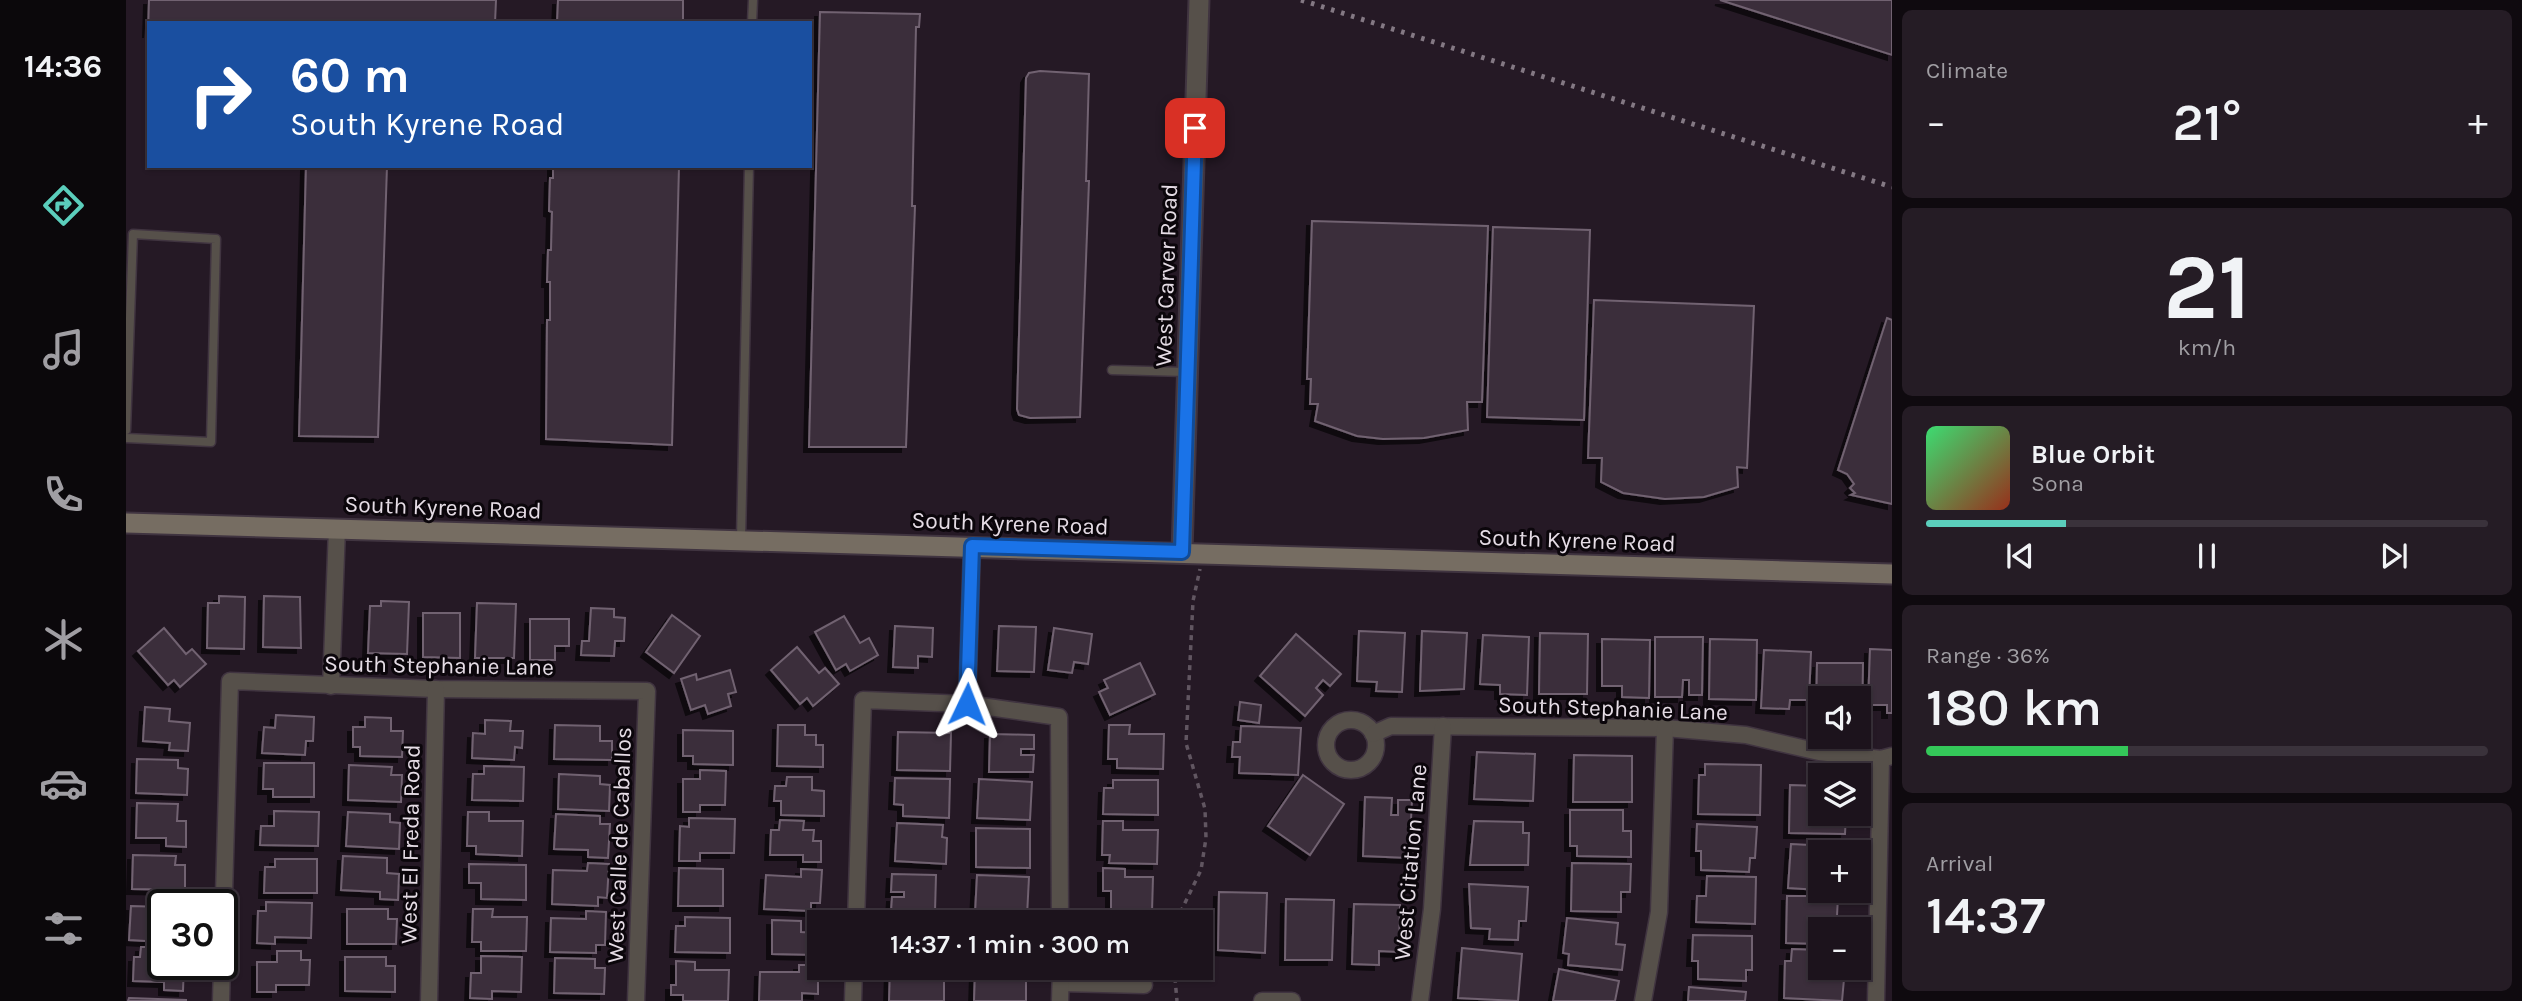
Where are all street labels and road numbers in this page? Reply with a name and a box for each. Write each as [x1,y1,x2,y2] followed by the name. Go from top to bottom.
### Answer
[1150,183,1183,367] street label: West Carver Road
[344,491,542,524] street label: South Kyrene Road
[911,507,1109,540] street label: South Kyrene Road
[1478,524,1676,557] street label: South Kyrene Road
[324,650,554,681] street label: South Stephanie Lane
[1498,691,1728,726] street label: South Stephanie Lane
[602,727,637,964] street label: West Calle de Caballos
[395,744,426,944] street label: West El Freda Road
[1388,763,1433,961] street label: West Citation Lane

